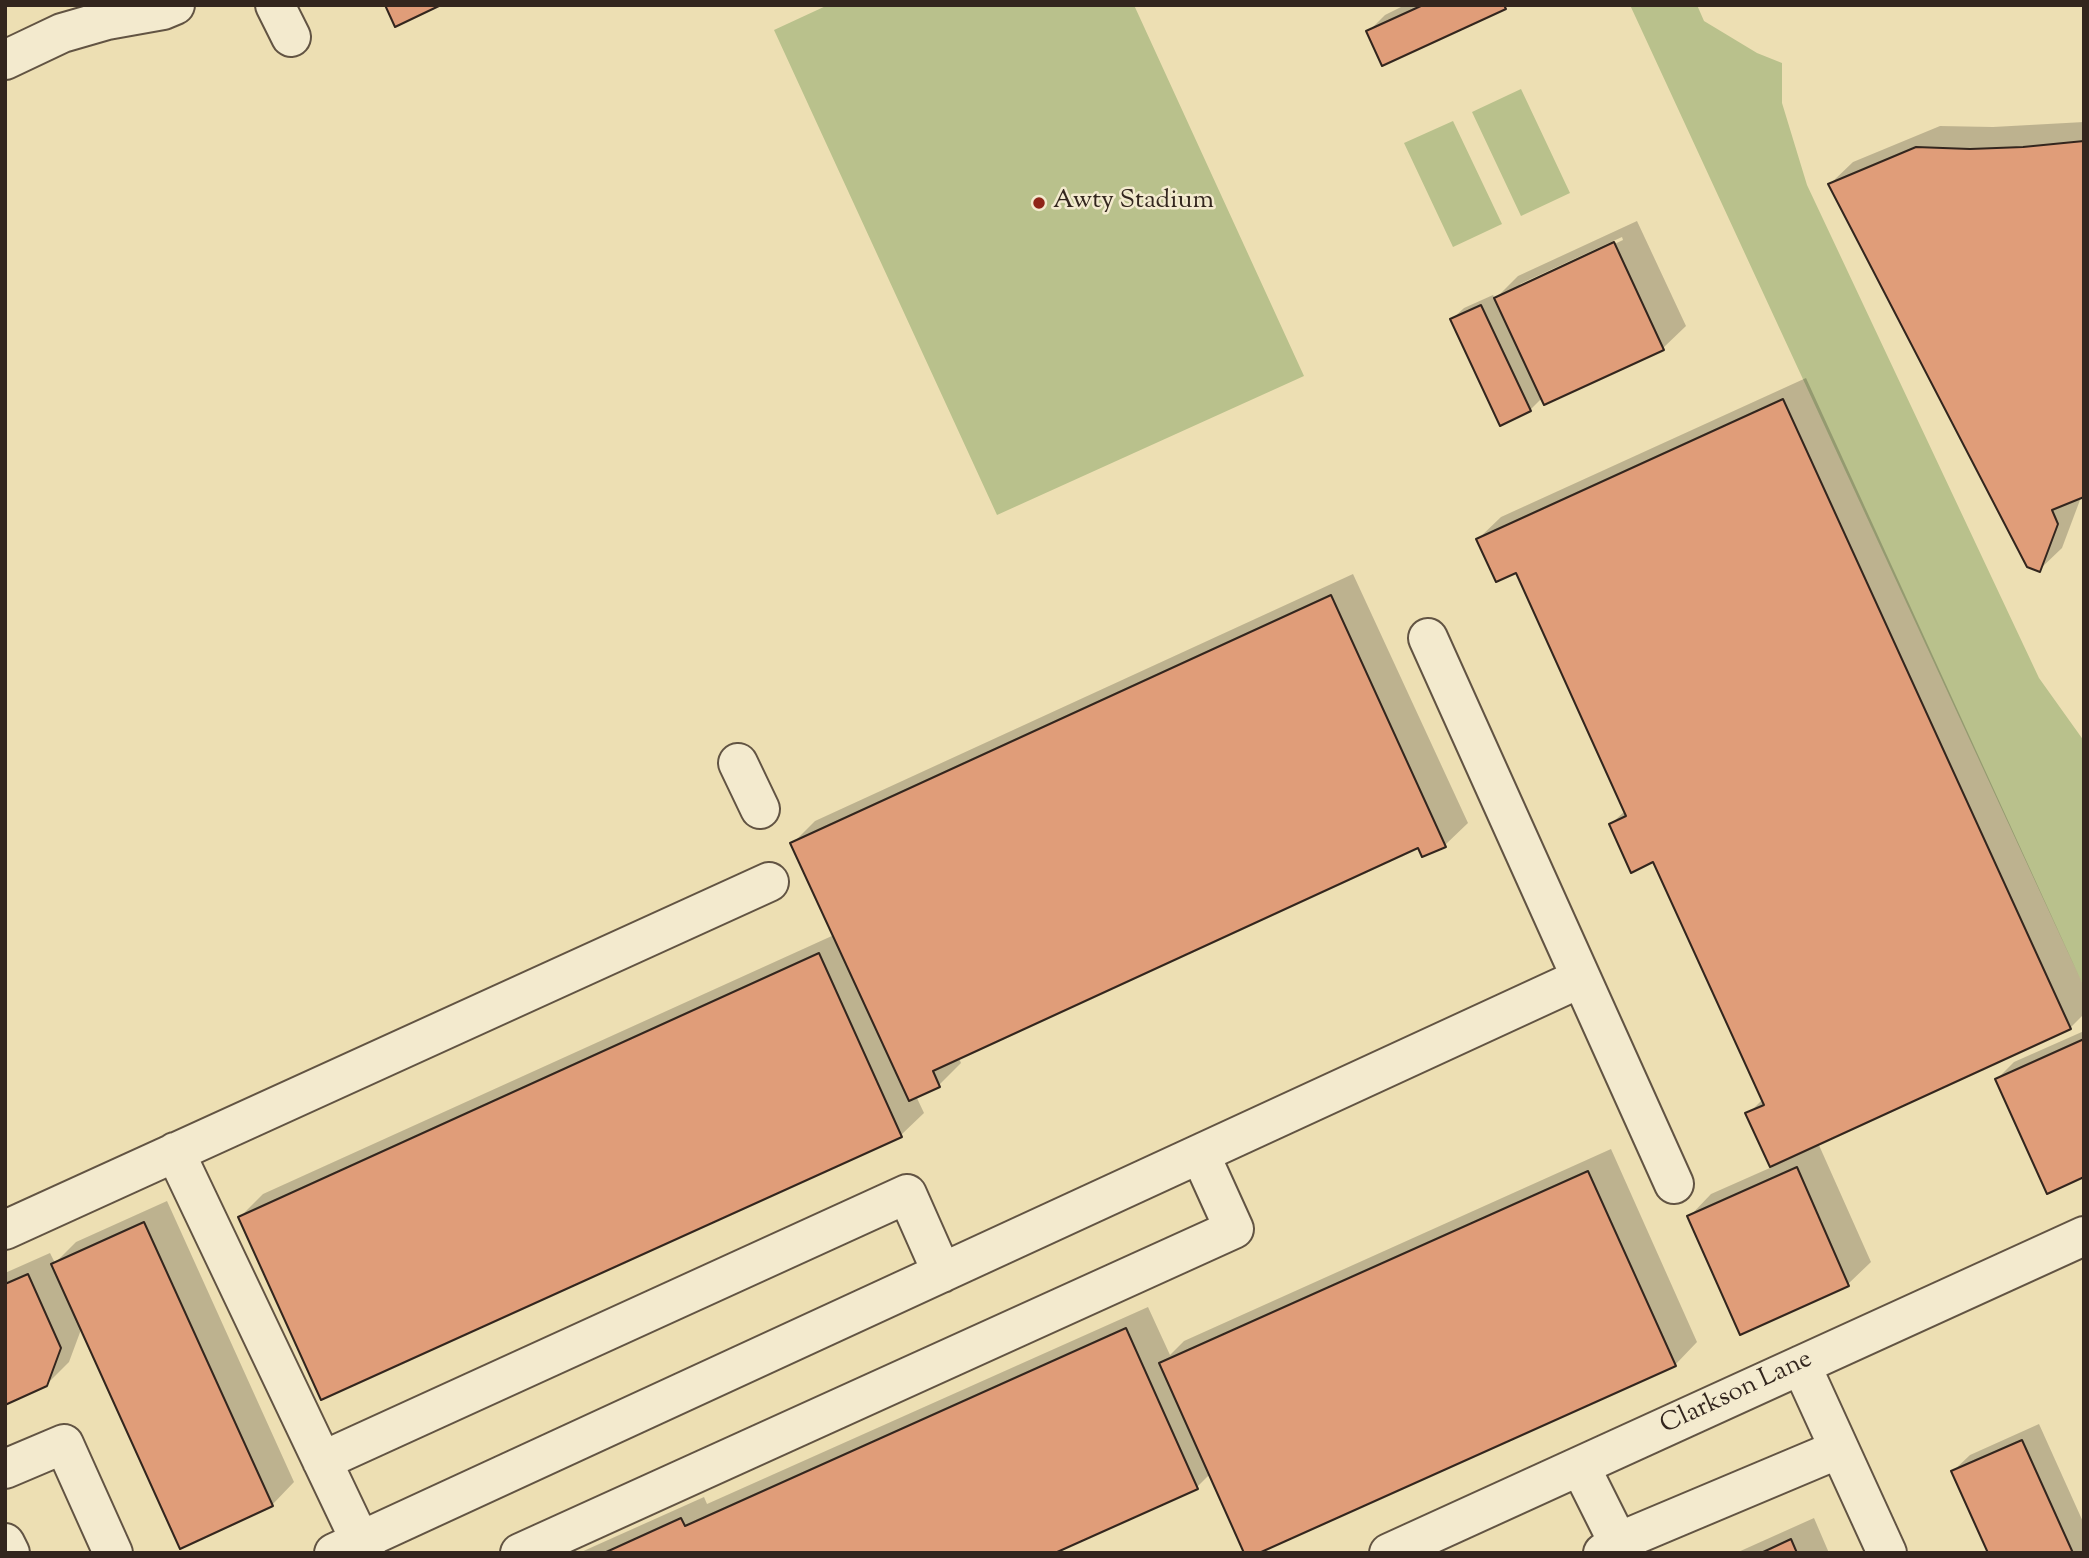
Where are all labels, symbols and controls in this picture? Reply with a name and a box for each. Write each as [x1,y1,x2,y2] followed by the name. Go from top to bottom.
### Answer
[1053,187,1214,219] place label: Awty Stadium
[1031,195,1047,211] marker: Awty Stadium
[1656,1345,1818,1443] street label: Clarkson Lane

